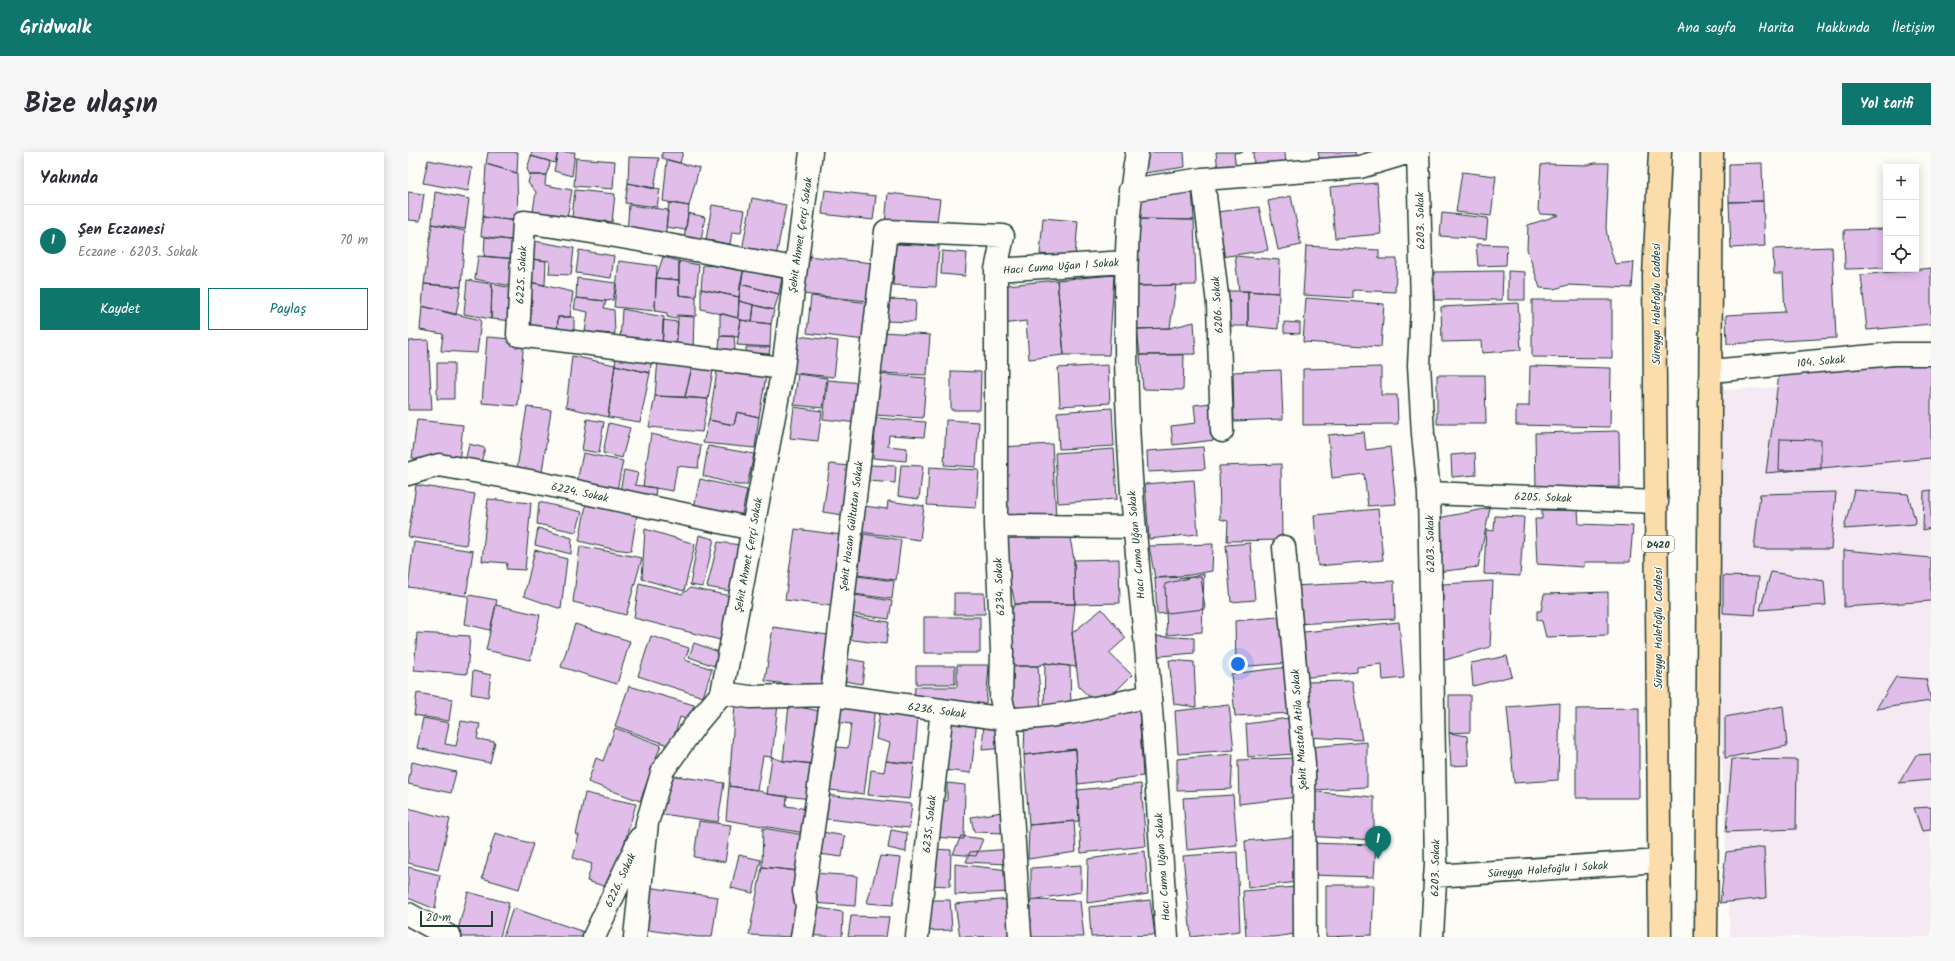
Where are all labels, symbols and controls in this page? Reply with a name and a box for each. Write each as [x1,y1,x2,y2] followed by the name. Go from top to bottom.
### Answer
[20,13,91,43] text: Gridwalk
[1677,17,1736,39] text: Ana sayfa
[1758,17,1794,39] text: Harita
[1816,17,1870,39] text: Hakkında
[1892,17,1935,39] text: İletişim
[24,82,158,127] text: Bize ulaşın
[1842,83,1931,125] button: Yol tarifi
[1883,164,1919,272] map controls
[1883,164,1919,200] button: +
[40,165,98,192] text: Yakında
[784,175,818,294] street label: Şehit Ahmet Çerçi Sokak
[1411,191,1431,250] street label: 6203. Sokak
[1883,200,1919,236] button: −
[78,218,164,242] text: Şen Eczanesi
[51,230,55,251] text: 1
[340,230,368,251] text: 70 m
[1883,236,1919,272] button: locate
[78,242,198,263] text: Eczane · 6203. Sokak
[1648,243,1666,365] street label: Süreyya Halefoğlu Caddesi
[511,245,533,305] street label: 6225. Sokak
[1002,254,1121,280] street label: Hacı Cuma Uğan 1 Sokak
[1207,275,1229,334] street label: 6206. Sokak
[40,288,200,330] button: Kaydet
[208,288,368,330] button: Paylaş
[1796,351,1847,373] street label: 104. Sokak
[835,459,869,592] street label: Şehit Hasan Gültutan Sokak
[549,478,611,508] street label: 6224. Sokak
[1514,488,1573,508] street label: 6205. Sokak
[1123,489,1151,600] street label: Hacı Cuma Uğan Sokak
[730,495,768,614] street label: Şehit Ahmet Çerçi Sokak
[1421,514,1441,573] street label: 6203. Sokak
[1642,536,1674,552] road number: D420
[989,557,1011,616] street label: 6234. Sokak
[1650,567,1668,689] street label: Süreyya Halefoğlu Caddesi
[1228,654,1248,674] your location
[1287,668,1313,791] street label: Şehit Mustafa Atila Sokak
[907,698,968,724] street label: 6236. Sokak
[918,793,942,854] street label: 6235. Sokak
[1150,811,1176,922] street label: Hacı Cuma Uğan Sokak
[1365,826,1391,859] pin: 1
[1426,838,1446,897] street label: 6203. Sokak
[600,849,642,911] street label: 6226. Sokak
[1487,857,1610,883] street label: Süreyya Halefoğlu 1 Sokak
[420,909,493,928] scale bar
[426,909,451,927] text: 20 m

